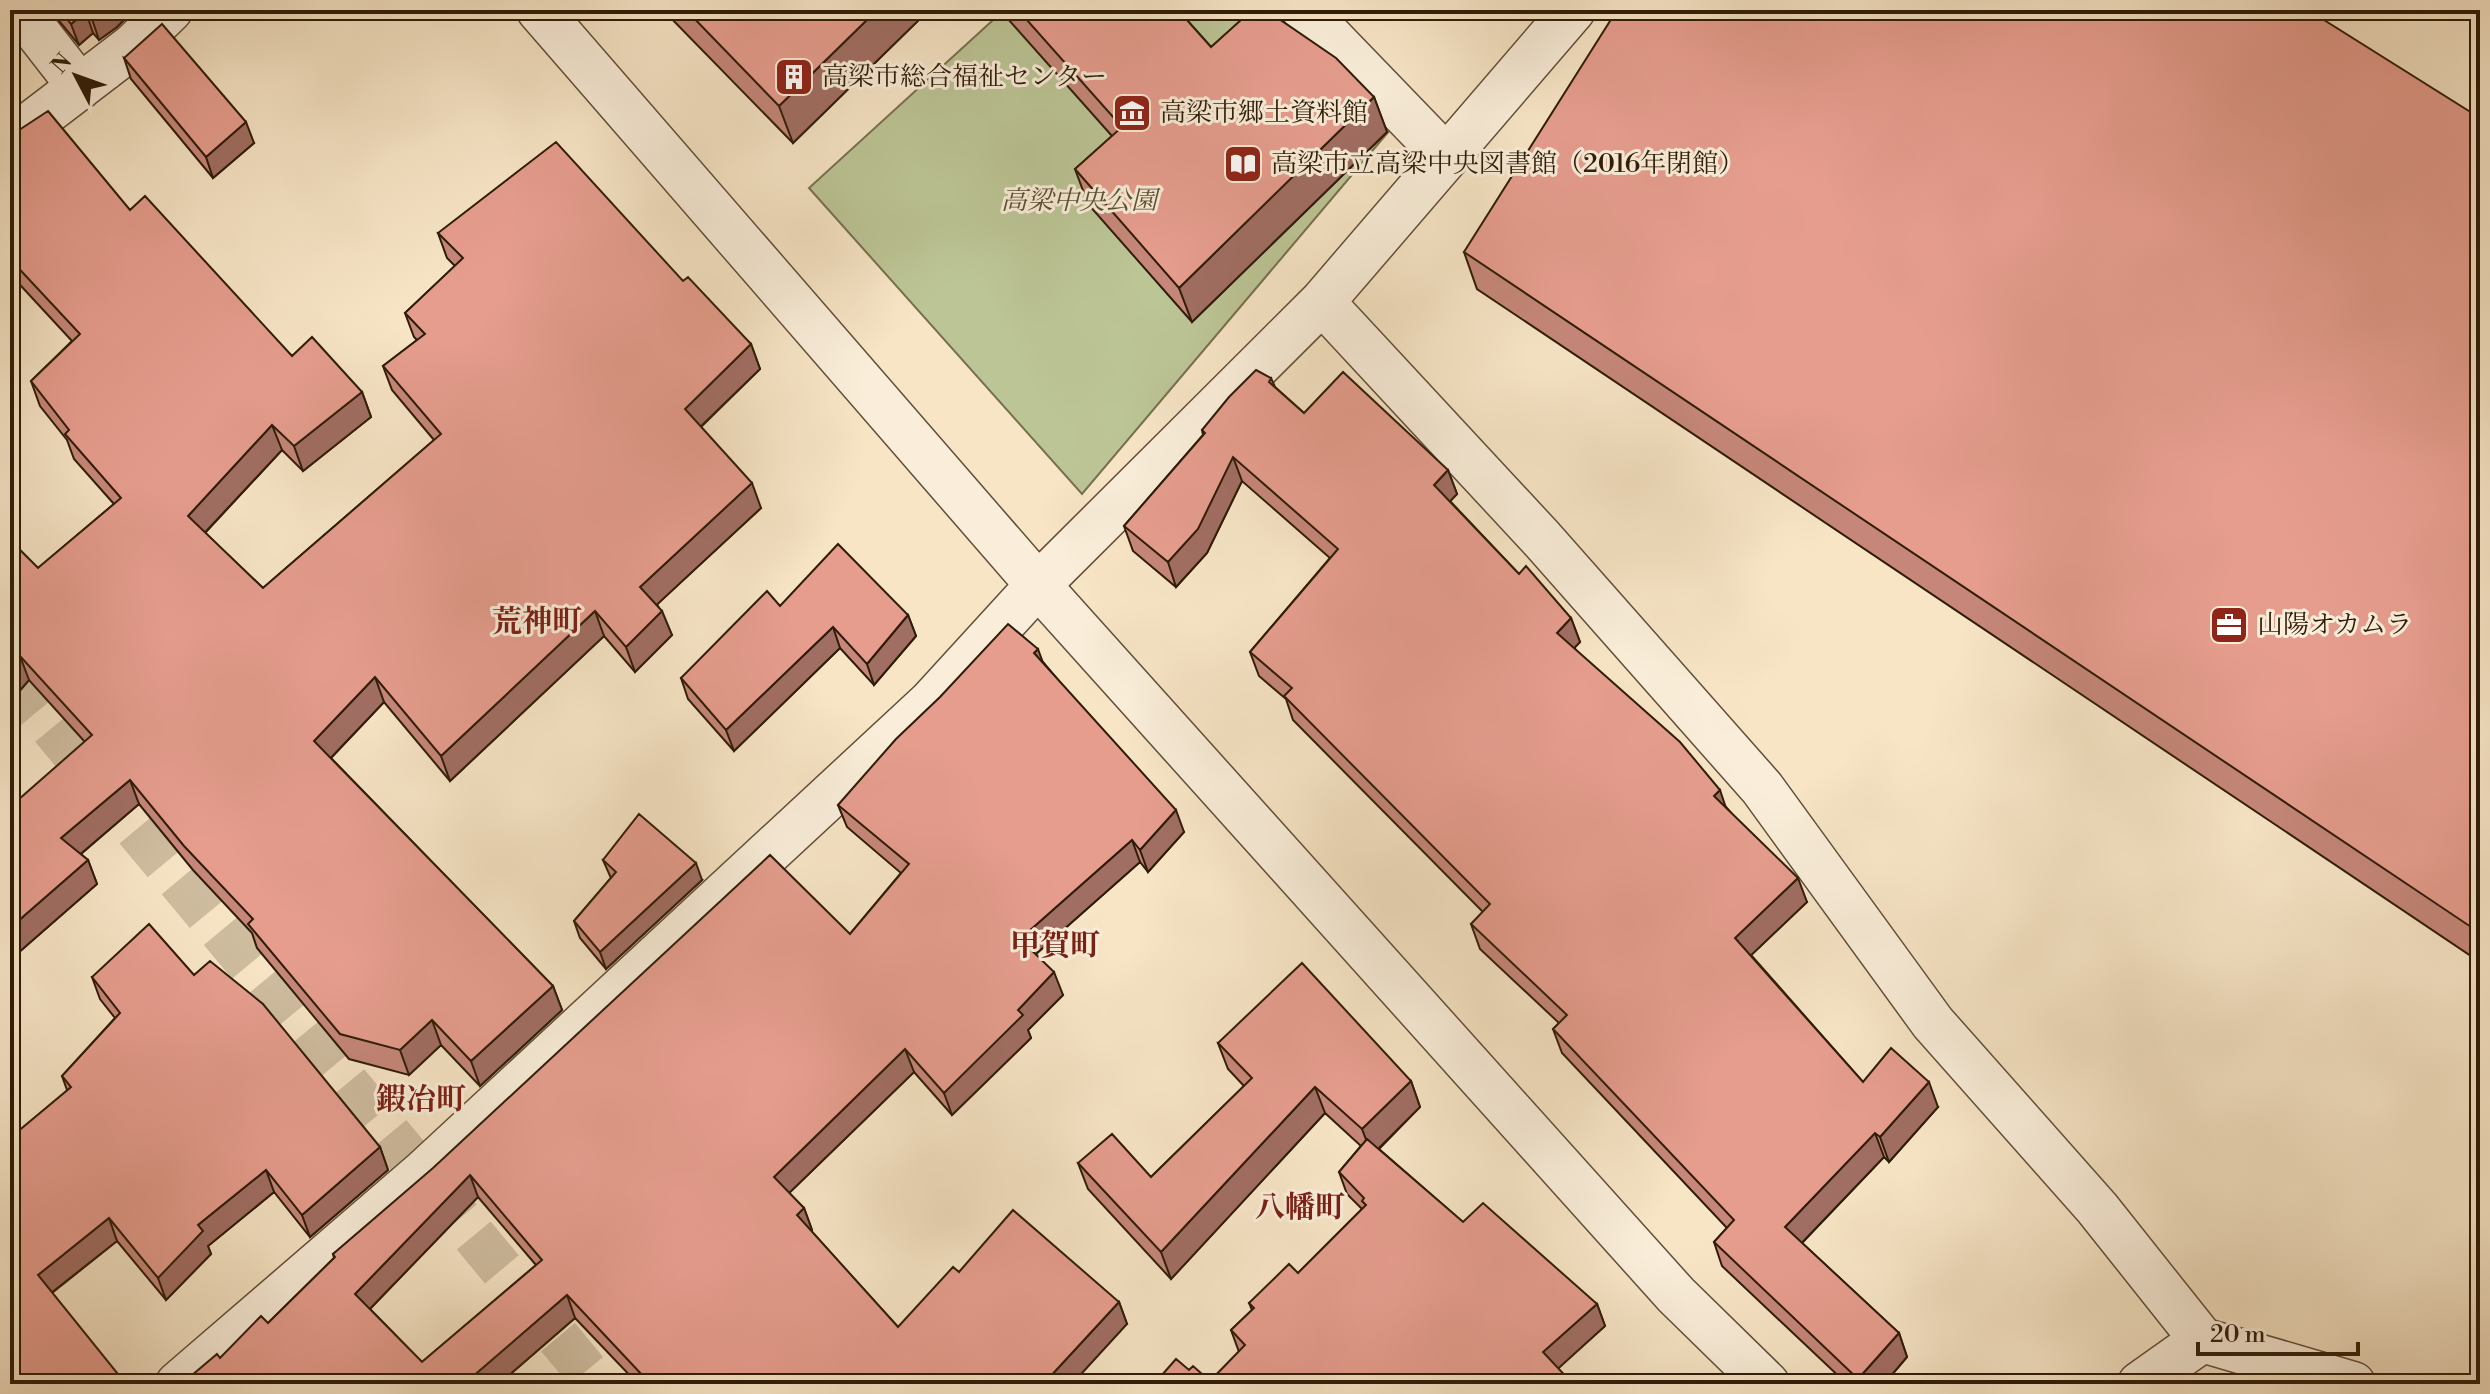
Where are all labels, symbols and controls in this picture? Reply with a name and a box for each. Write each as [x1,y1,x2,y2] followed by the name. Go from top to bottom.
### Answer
[36,36,116,116] north arrow
[46,48,78,79] text: N
[773,56,815,98] building icon: 高梁市総合福祉センター
[822,61,1107,93] place label: 高梁市総合福祉センター
[1111,92,1153,134] museum icon: 高梁市郷土資料館
[1160,97,1368,129] place label: 高梁市郷土資料館
[1222,143,1264,185] library icon: 高梁市立高梁中央図書館（2016年閉館）
[1271,148,1744,180] place label: 高梁市立高梁中央図書館（2016年閉館）
[1001,185,1161,217] park label: 高梁中央公園
[492,603,582,641] district label: 荒神町
[2208,604,2250,646] office icon: 山陽オカムラ
[2257,609,2412,641] place label: 山陽オカムラ
[1010,927,1100,965] district label: 甲賀町
[376,1081,466,1119] district label: 鍜冶町
[1255,1189,1345,1227] district label: 八幡町
[2198,1306,2358,1356] scale bar
[2210,1320,2266,1350] text: 20 m

